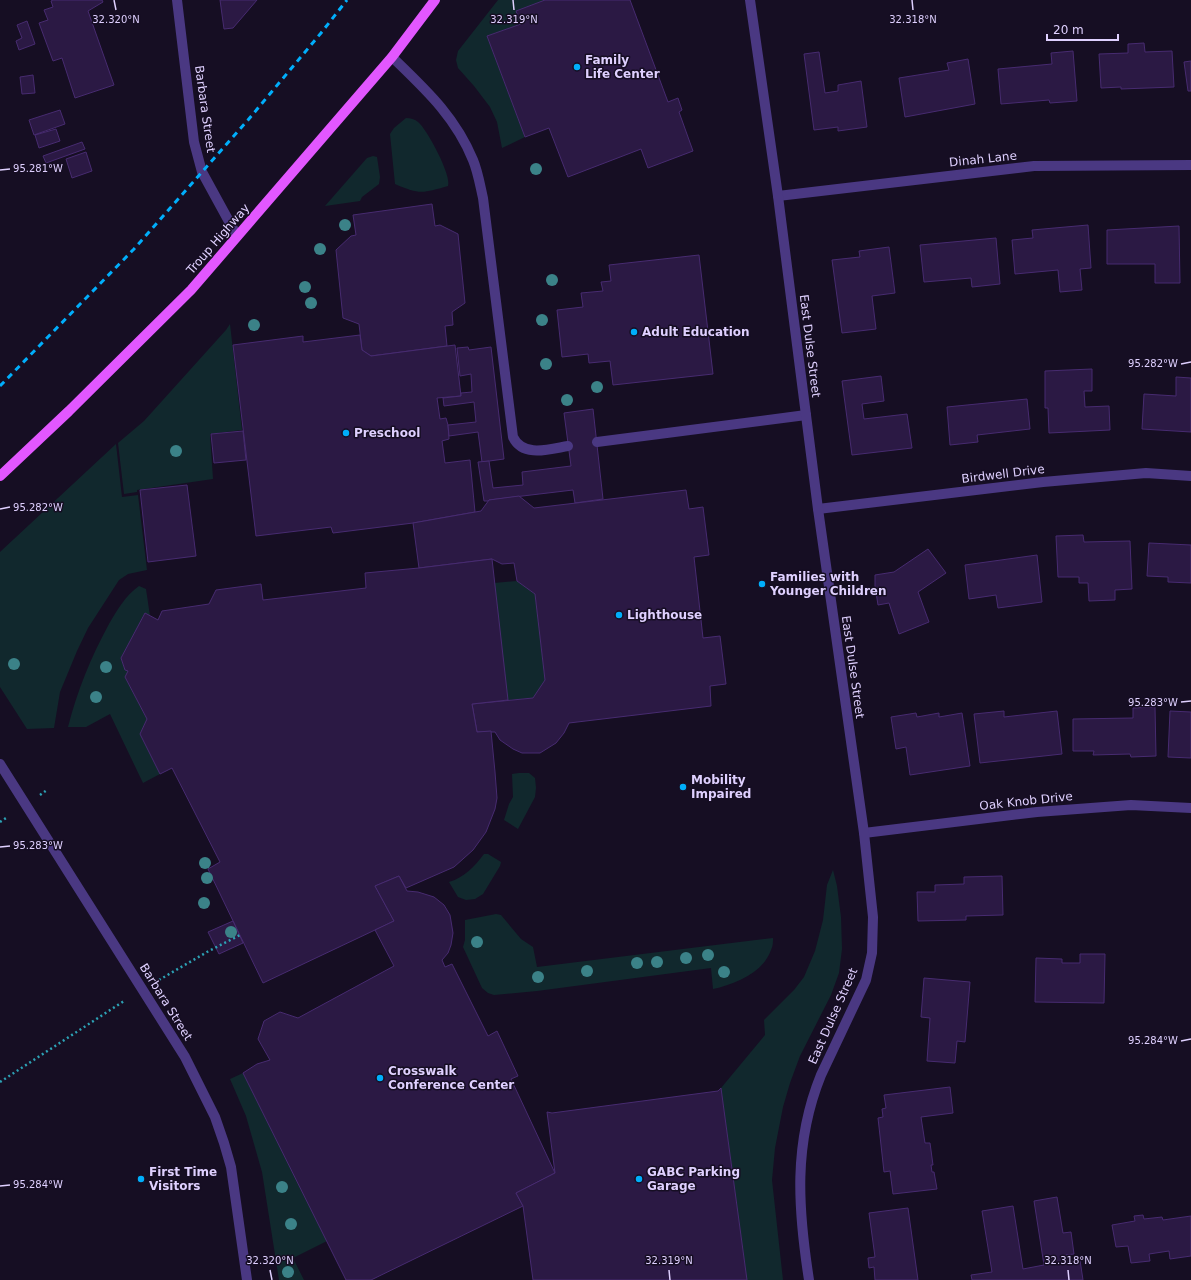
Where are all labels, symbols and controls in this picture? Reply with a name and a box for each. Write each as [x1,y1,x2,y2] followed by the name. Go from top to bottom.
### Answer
[92,14,140,25] text: 32.320°N
[490,14,538,25] text: 32.319°N
[889,14,937,25] text: 32.318°N
[1047,16,1118,42] scale bar
[1053,23,1084,37] text: 20 m
[585,53,660,81] place label: Family Life Center
[572,62,582,72] marker: Family Life Center
[192,64,218,154] street label: Barbara Street
[948,148,1018,170] street label: Dinah Lane
[13,163,63,174] text: 95.281°W
[183,201,252,278] street label: Troup Highway
[797,294,823,399] street label: East Dulse Street
[642,325,750,339] place label: Adult Education
[629,327,639,337] marker: Adult Education
[1128,358,1178,369] text: 95.282°W
[354,426,420,440] place label: Preschool
[341,428,351,438] marker: Preschool
[961,462,1045,486] street label: Birdwell Drive
[13,502,63,513] text: 95.282°W
[769,570,887,598] place label: Families with Younger Children
[757,579,767,589] marker: Families with Younger Children
[627,608,702,622] place label: Lighthouse
[614,610,624,620] marker: Lighthouse
[839,615,867,720] street label: East Dulse Street
[1128,697,1178,708] text: 95.283°W
[691,773,751,801] place label: Mobility Impaired
[678,782,688,792] marker: Mobility Impaired
[979,789,1073,813] street label: Oak Knob Drive
[13,840,63,851] text: 95.283°W
[137,961,195,1043] street label: Barbara Street
[805,965,861,1066] street label: East Dulse Street
[1128,1035,1178,1046] text: 95.284°W
[388,1064,514,1092] place label: Crosswalk Conference Center
[375,1073,385,1083] marker: Crosswalk Conference Center
[149,1165,217,1193] place label: First Time Visitors
[647,1165,740,1193] place label: GABC Parking Garage
[136,1174,146,1184] marker: First Time Visitors
[634,1174,644,1184] marker: GABC Parking Garage
[13,1179,63,1190] text: 95.284°W
[246,1255,294,1266] text: 32.320°N
[645,1255,693,1266] text: 32.319°N
[1044,1255,1092,1266] text: 32.318°N

